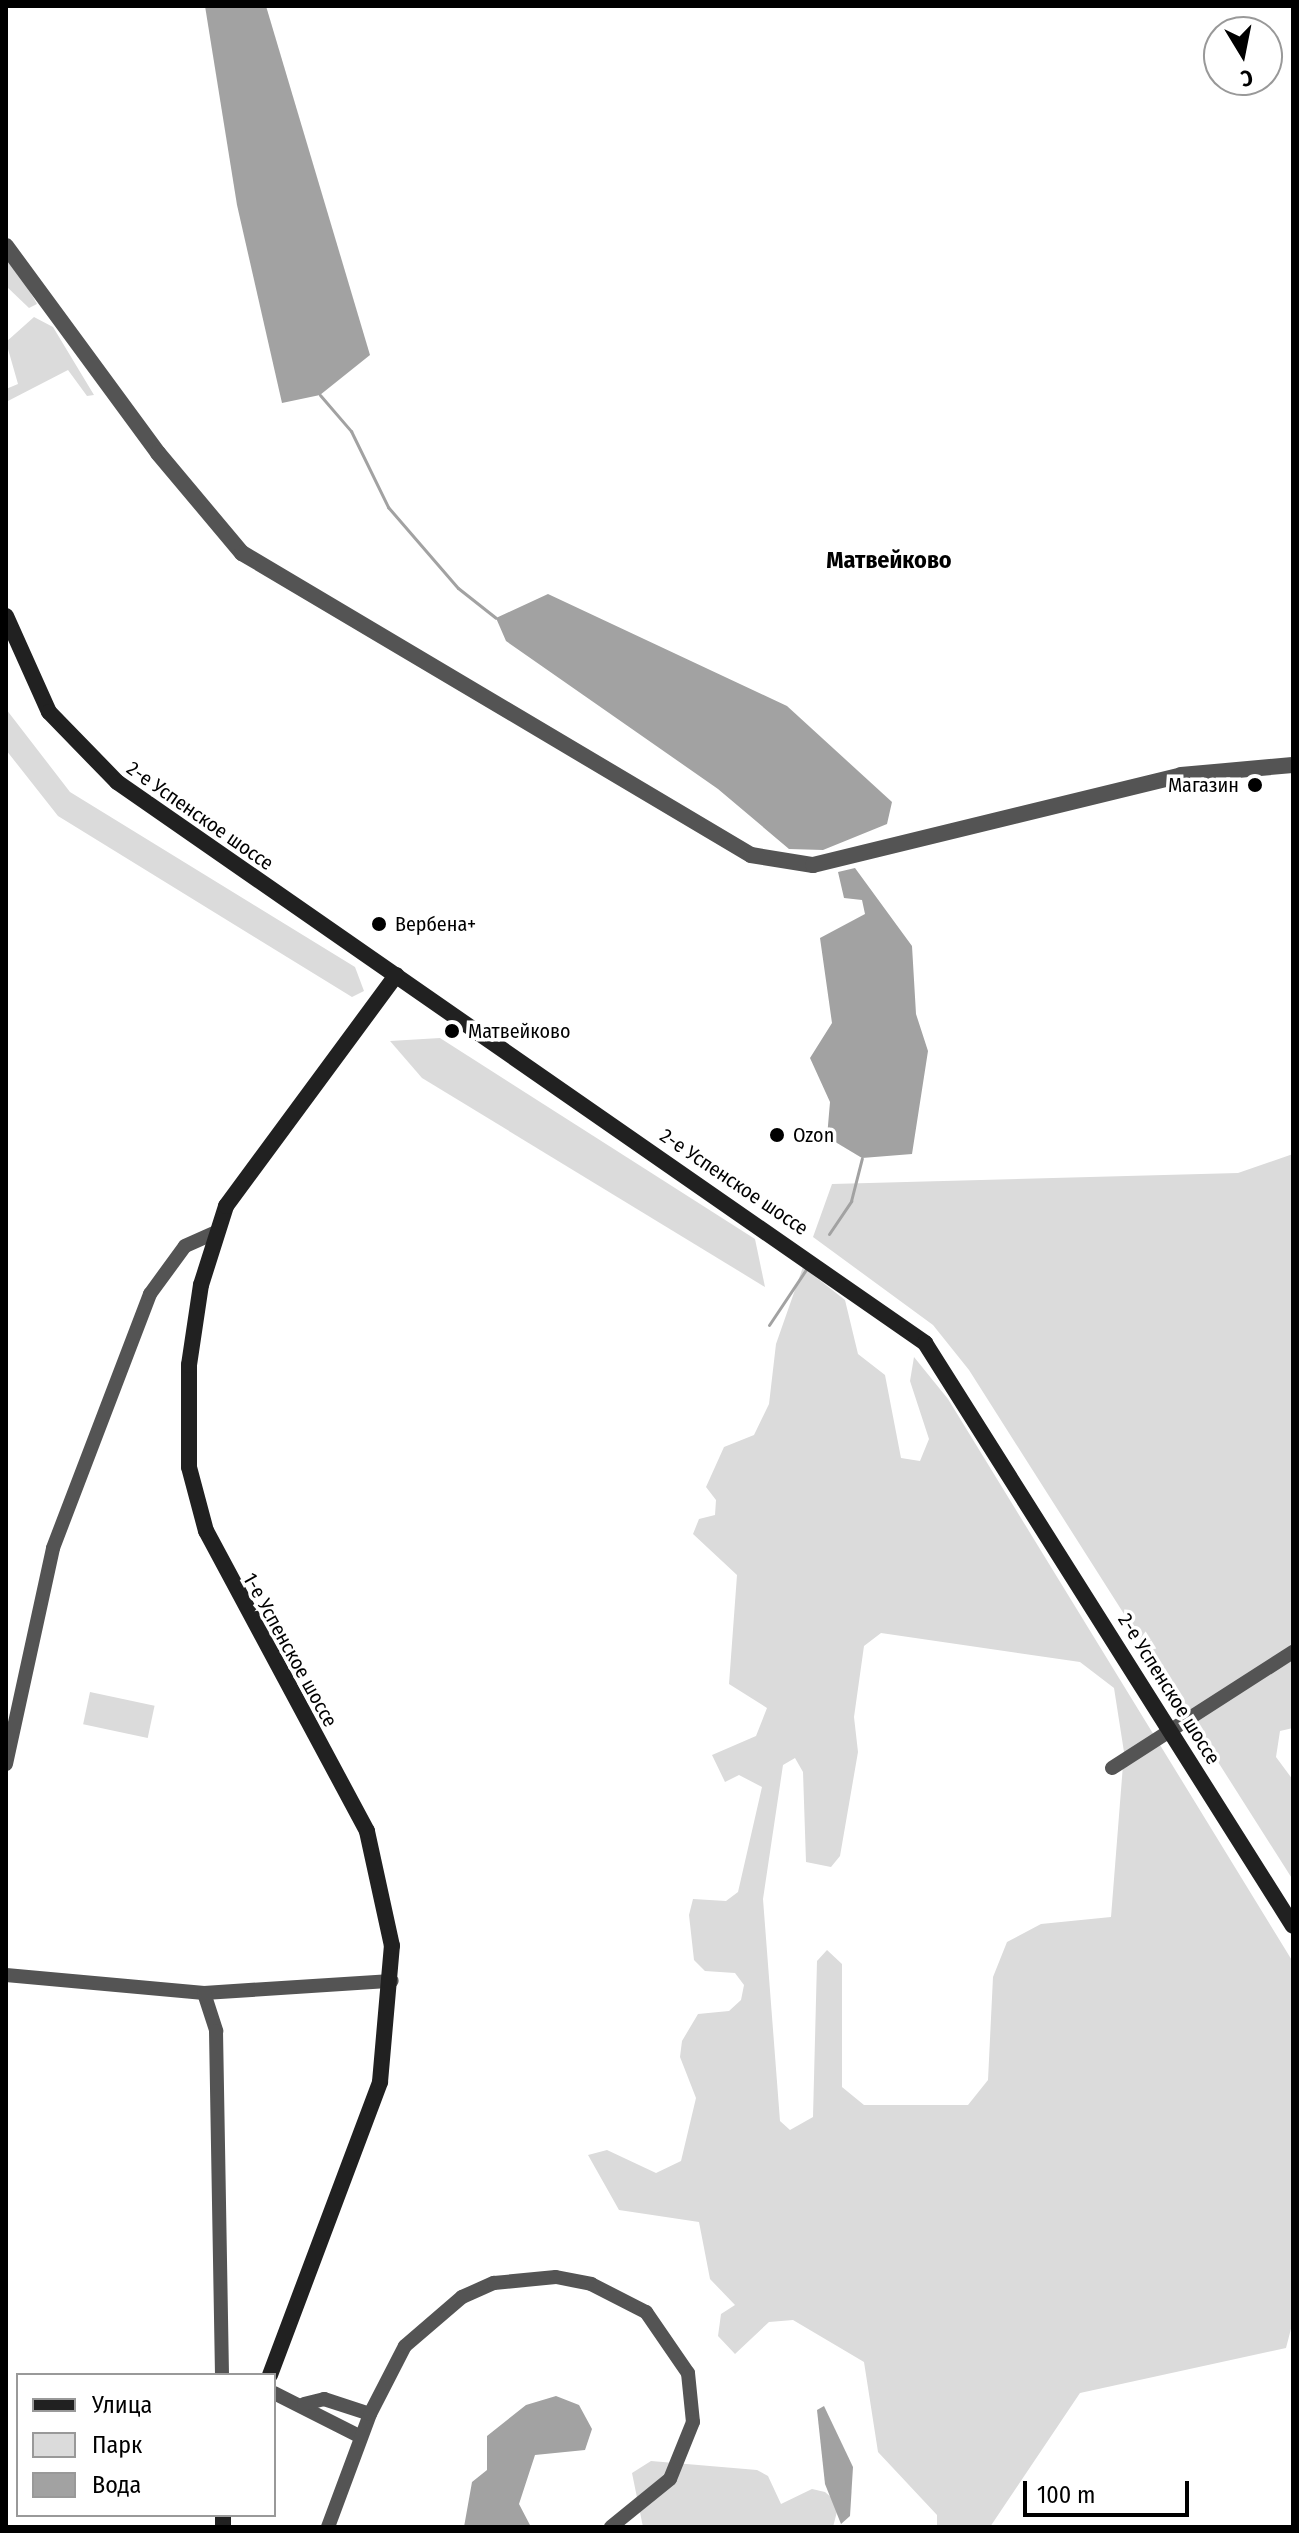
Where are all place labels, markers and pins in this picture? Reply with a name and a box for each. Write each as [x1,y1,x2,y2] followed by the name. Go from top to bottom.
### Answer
[1168,773,1239,797] place label: Магазин
[1246,776,1264,794] marker: Магазин
[395,912,476,936] place label: Вербена+
[370,915,388,933] marker: Вербена+
[468,1019,571,1043] place label: Матвейково
[443,1022,461,1040] marker: Матвейково
[793,1123,834,1147] place label: Ozon
[768,1126,786,1144] marker: Ozon

